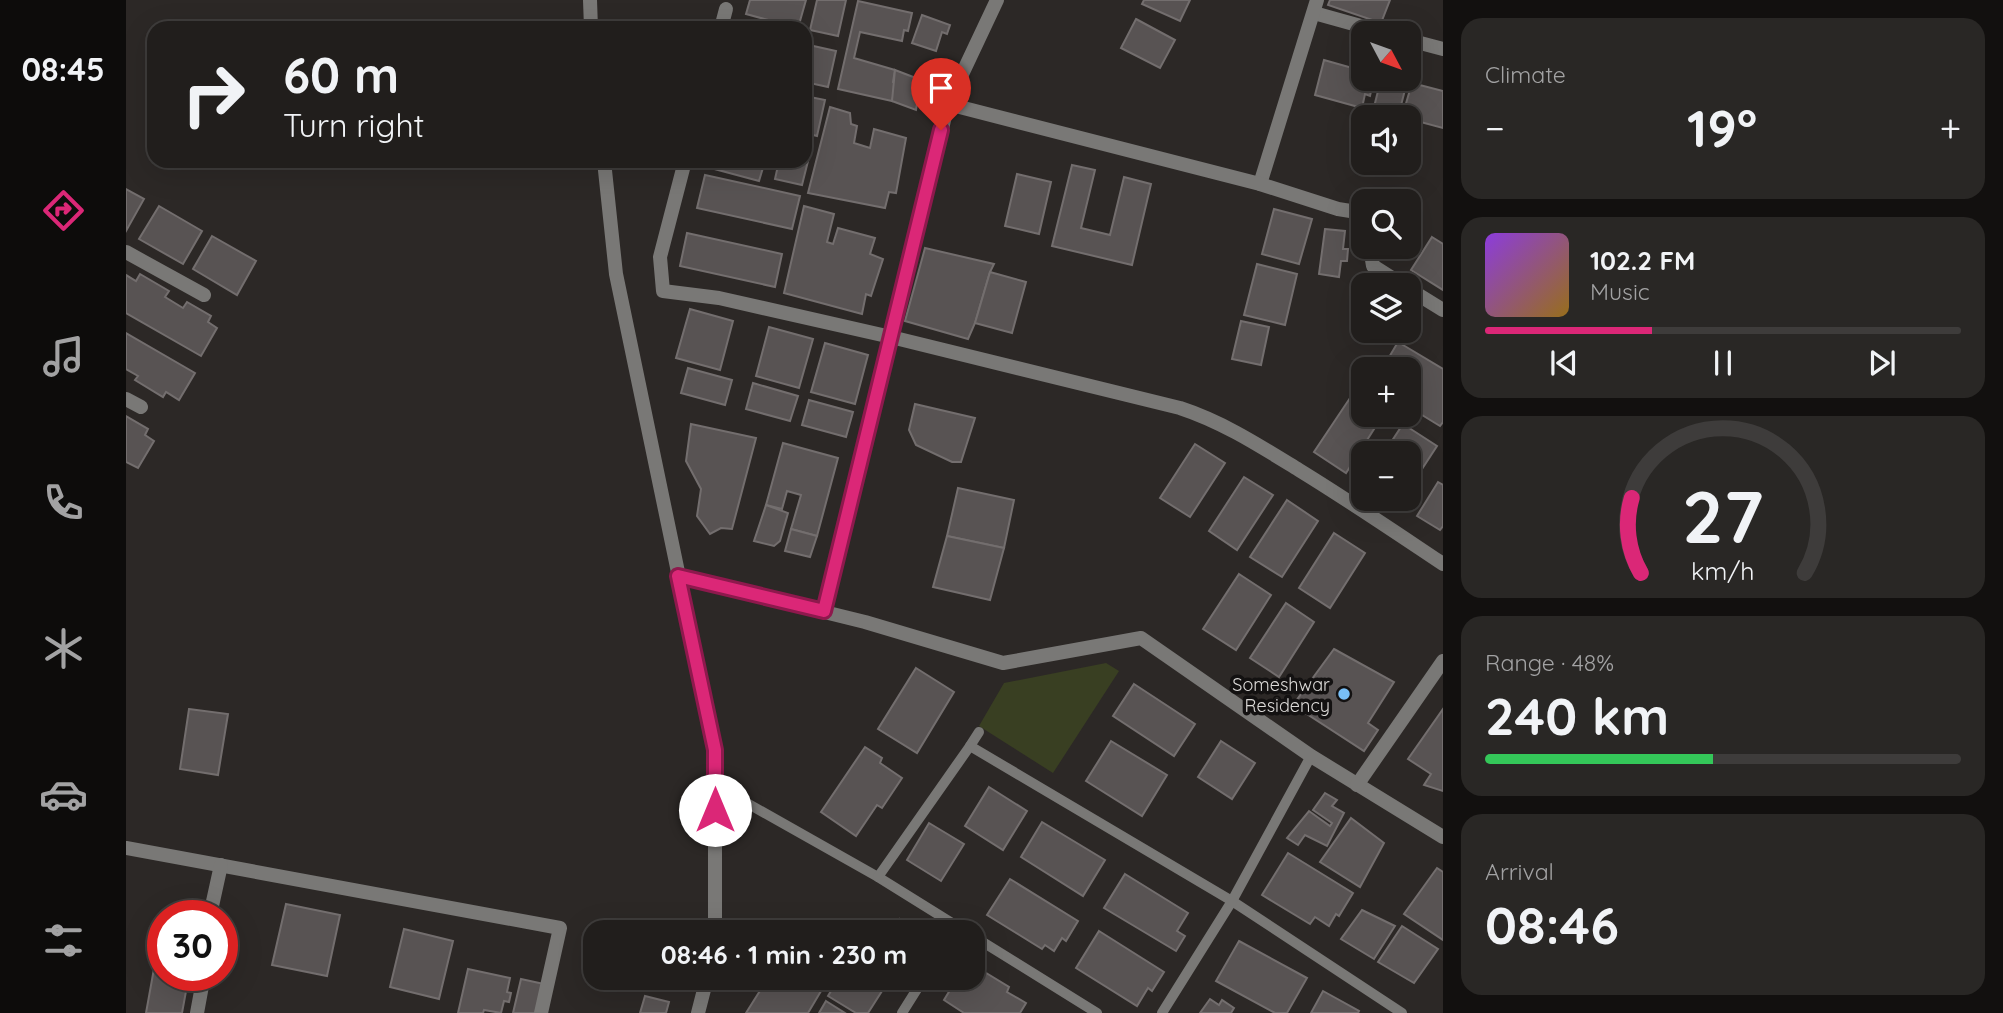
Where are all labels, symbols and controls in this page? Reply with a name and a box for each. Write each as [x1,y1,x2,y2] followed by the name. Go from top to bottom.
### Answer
[1351,21,1421,91] north arrow
[1351,21,1421,511] map controls
[283,44,399,105] text: 60 m
[21,49,105,89] text: 08:45
[168,49,259,140] icon: right
[911,58,971,130] pin
[1485,60,1566,89] text: Climate
[922,69,960,107] icon: arrive
[1687,95,1757,160] text: 19°
[1485,104,1505,152] text: −
[1940,104,1961,152] text: +
[283,105,424,145] text: Turn right
[1351,105,1421,175] button: sound
[39,186,88,235] icon: directions
[1351,189,1421,259] button: search
[1590,244,1695,277] text: 102.2 FM
[1351,273,1421,343] button: layers
[1590,277,1650,306] text: Music
[39,332,88,381] icon: music
[1545,344,1583,382] icon: previous
[1704,344,1742,382] icon: pause
[1863,344,1901,382] icon: next
[1351,357,1421,427] button: +
[1351,441,1421,511] button: −
[1682,470,1764,561] text: 27
[39,478,88,527] icon: phone
[1691,554,1755,585] text: km/h
[39,624,88,673] icon: climate
[1485,648,1614,677] text: Range · 48%
[1232,673,1330,717] place label: Someshwar Residency
[1485,683,1669,748] text: 240 km
[1336,686,1352,702] marker: Someshwar Residency
[39,770,88,819] icon: car
[678,773,752,847] position arrow
[1485,857,1554,886] text: Arrival
[1485,892,1619,957] text: 08:46
[147,900,238,991] speed limit sign: 30
[39,916,88,965] icon: filters
[661,938,907,971] text: 08:46 · 1 min · 230 m

